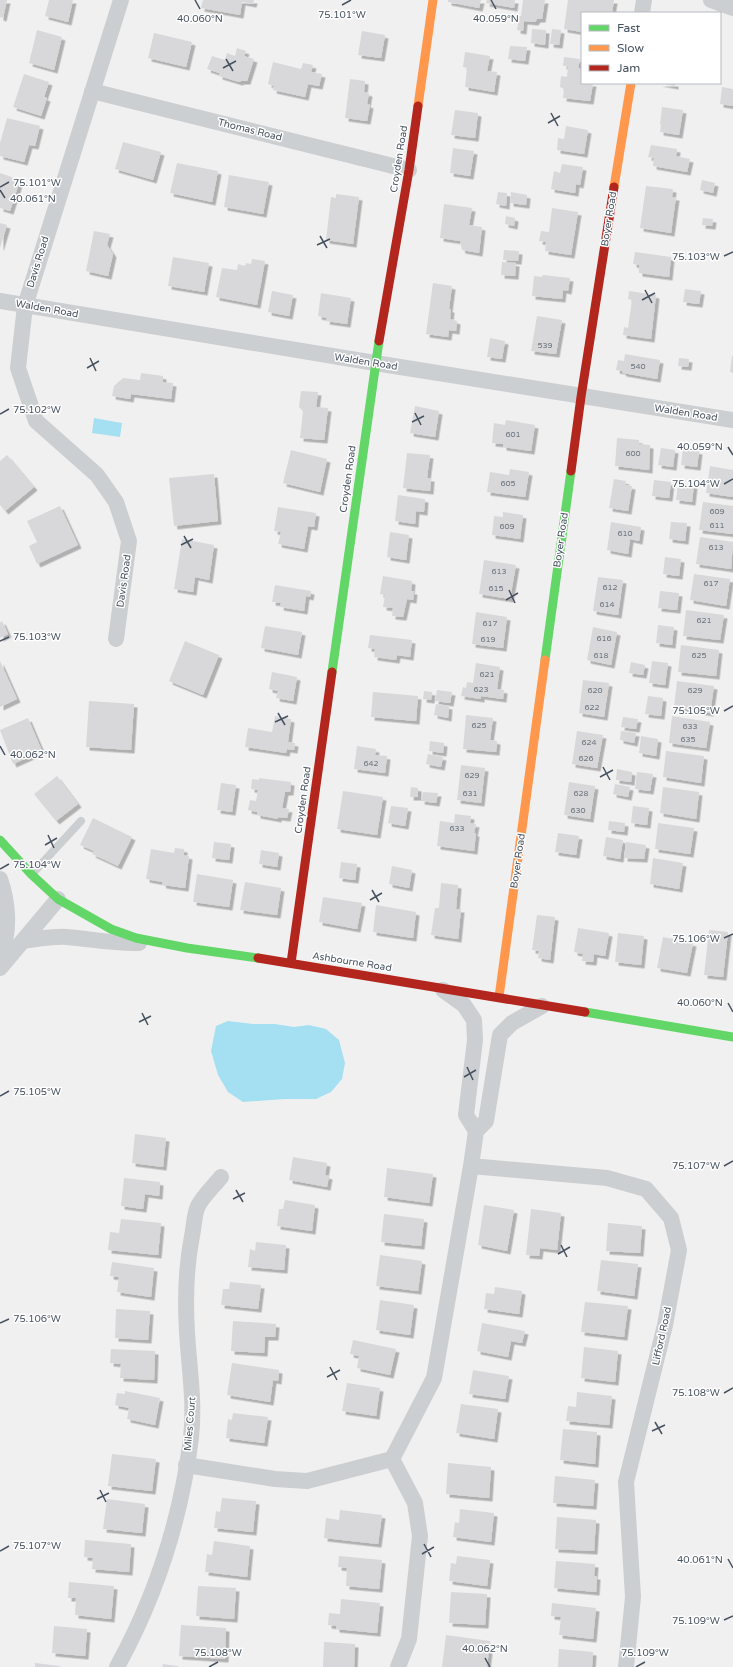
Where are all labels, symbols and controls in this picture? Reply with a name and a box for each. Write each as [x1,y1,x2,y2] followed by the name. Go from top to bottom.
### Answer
[318,9,366,21] text: 75.101°W
[581,12,721,84] legend
[177,13,223,25] text: 40.060°N
[473,13,519,25] text: 40.059°N
[617,21,641,35] text: Fast
[617,41,644,55] text: Slow
[617,61,640,75] text: Jam
[217,116,283,144] street label: Thomas Road
[388,125,410,193] street label: Croyden Road
[13,177,61,189] text: 75.101°W
[599,191,619,247] street label: Boyer Road
[10,193,56,205] text: 40.061°N
[24,235,52,289] street label: Davis Road
[672,251,720,263] text: 75.103°W
[15,298,79,320] street label: Walden Road
[537,341,553,350] house number: 539
[334,351,398,373] street label: Walden Road
[630,362,646,371] house number: 540
[654,402,718,424] street label: Walden Road
[13,404,61,416] text: 75.102°W
[505,430,521,439] house number: 601
[677,441,723,453] text: 40.059°N
[337,445,359,513] street label: Croyden Road
[625,449,641,458] house number: 600
[672,478,720,490] text: 75.104°W
[500,479,516,488] house number: 605
[709,507,725,516] house number: 609
[551,512,571,568] street label: Boyer Road
[709,521,725,530] house number: 611
[499,522,515,531] house number: 609
[617,529,633,538] house number: 610
[708,543,724,552] house number: 613
[114,554,134,608] street label: Davis Road
[491,567,507,576] house number: 613
[703,579,719,588] house number: 617
[602,583,618,592] house number: 612
[488,584,504,593] house number: 615
[599,600,615,609] house number: 614
[696,616,712,625] house number: 621
[482,619,498,628] house number: 617
[13,631,61,643] text: 75.103°W
[596,634,612,643] house number: 616
[480,635,496,644] house number: 619
[593,651,609,660] house number: 618
[691,651,707,660] house number: 625
[479,670,495,679] house number: 621
[473,685,489,694] house number: 623
[587,686,603,695] house number: 620
[687,686,703,695] house number: 629
[584,703,600,712] house number: 622
[672,705,720,717] text: 75.105°W
[471,721,487,730] house number: 625
[682,722,698,731] house number: 633
[680,735,696,744] house number: 635
[581,738,597,747] house number: 624
[10,749,56,761] text: 40.062°N
[578,754,594,763] house number: 626
[363,759,379,768] house number: 642
[292,766,314,834] street label: Croyden Road
[464,771,480,780] house number: 629
[462,789,478,798] house number: 631
[573,789,589,798] house number: 628
[570,806,586,815] house number: 630
[449,824,465,833] house number: 633
[508,833,528,889] street label: Boyer Road
[13,859,61,871] text: 75.104°W
[672,933,720,945] text: 75.106°W
[311,950,393,974] street label: Ashbourne Road
[677,997,723,1009] text: 40.060°N
[13,1086,61,1098] text: 75.105°W
[672,1160,720,1172] text: 75.107°W
[650,1306,674,1366] street label: Lifford Road
[13,1313,61,1325] text: 75.106°W
[672,1387,720,1399] text: 75.108°W
[182,1396,198,1452] street label: Miles Court
[13,1540,61,1552] text: 75.107°W
[677,1554,723,1566] text: 40.061°N
[672,1615,720,1627] text: 75.109°W
[462,1643,508,1655] text: 40.062°N
[194,1647,242,1659] text: 75.108°W
[621,1647,669,1659] text: 75.109°W

